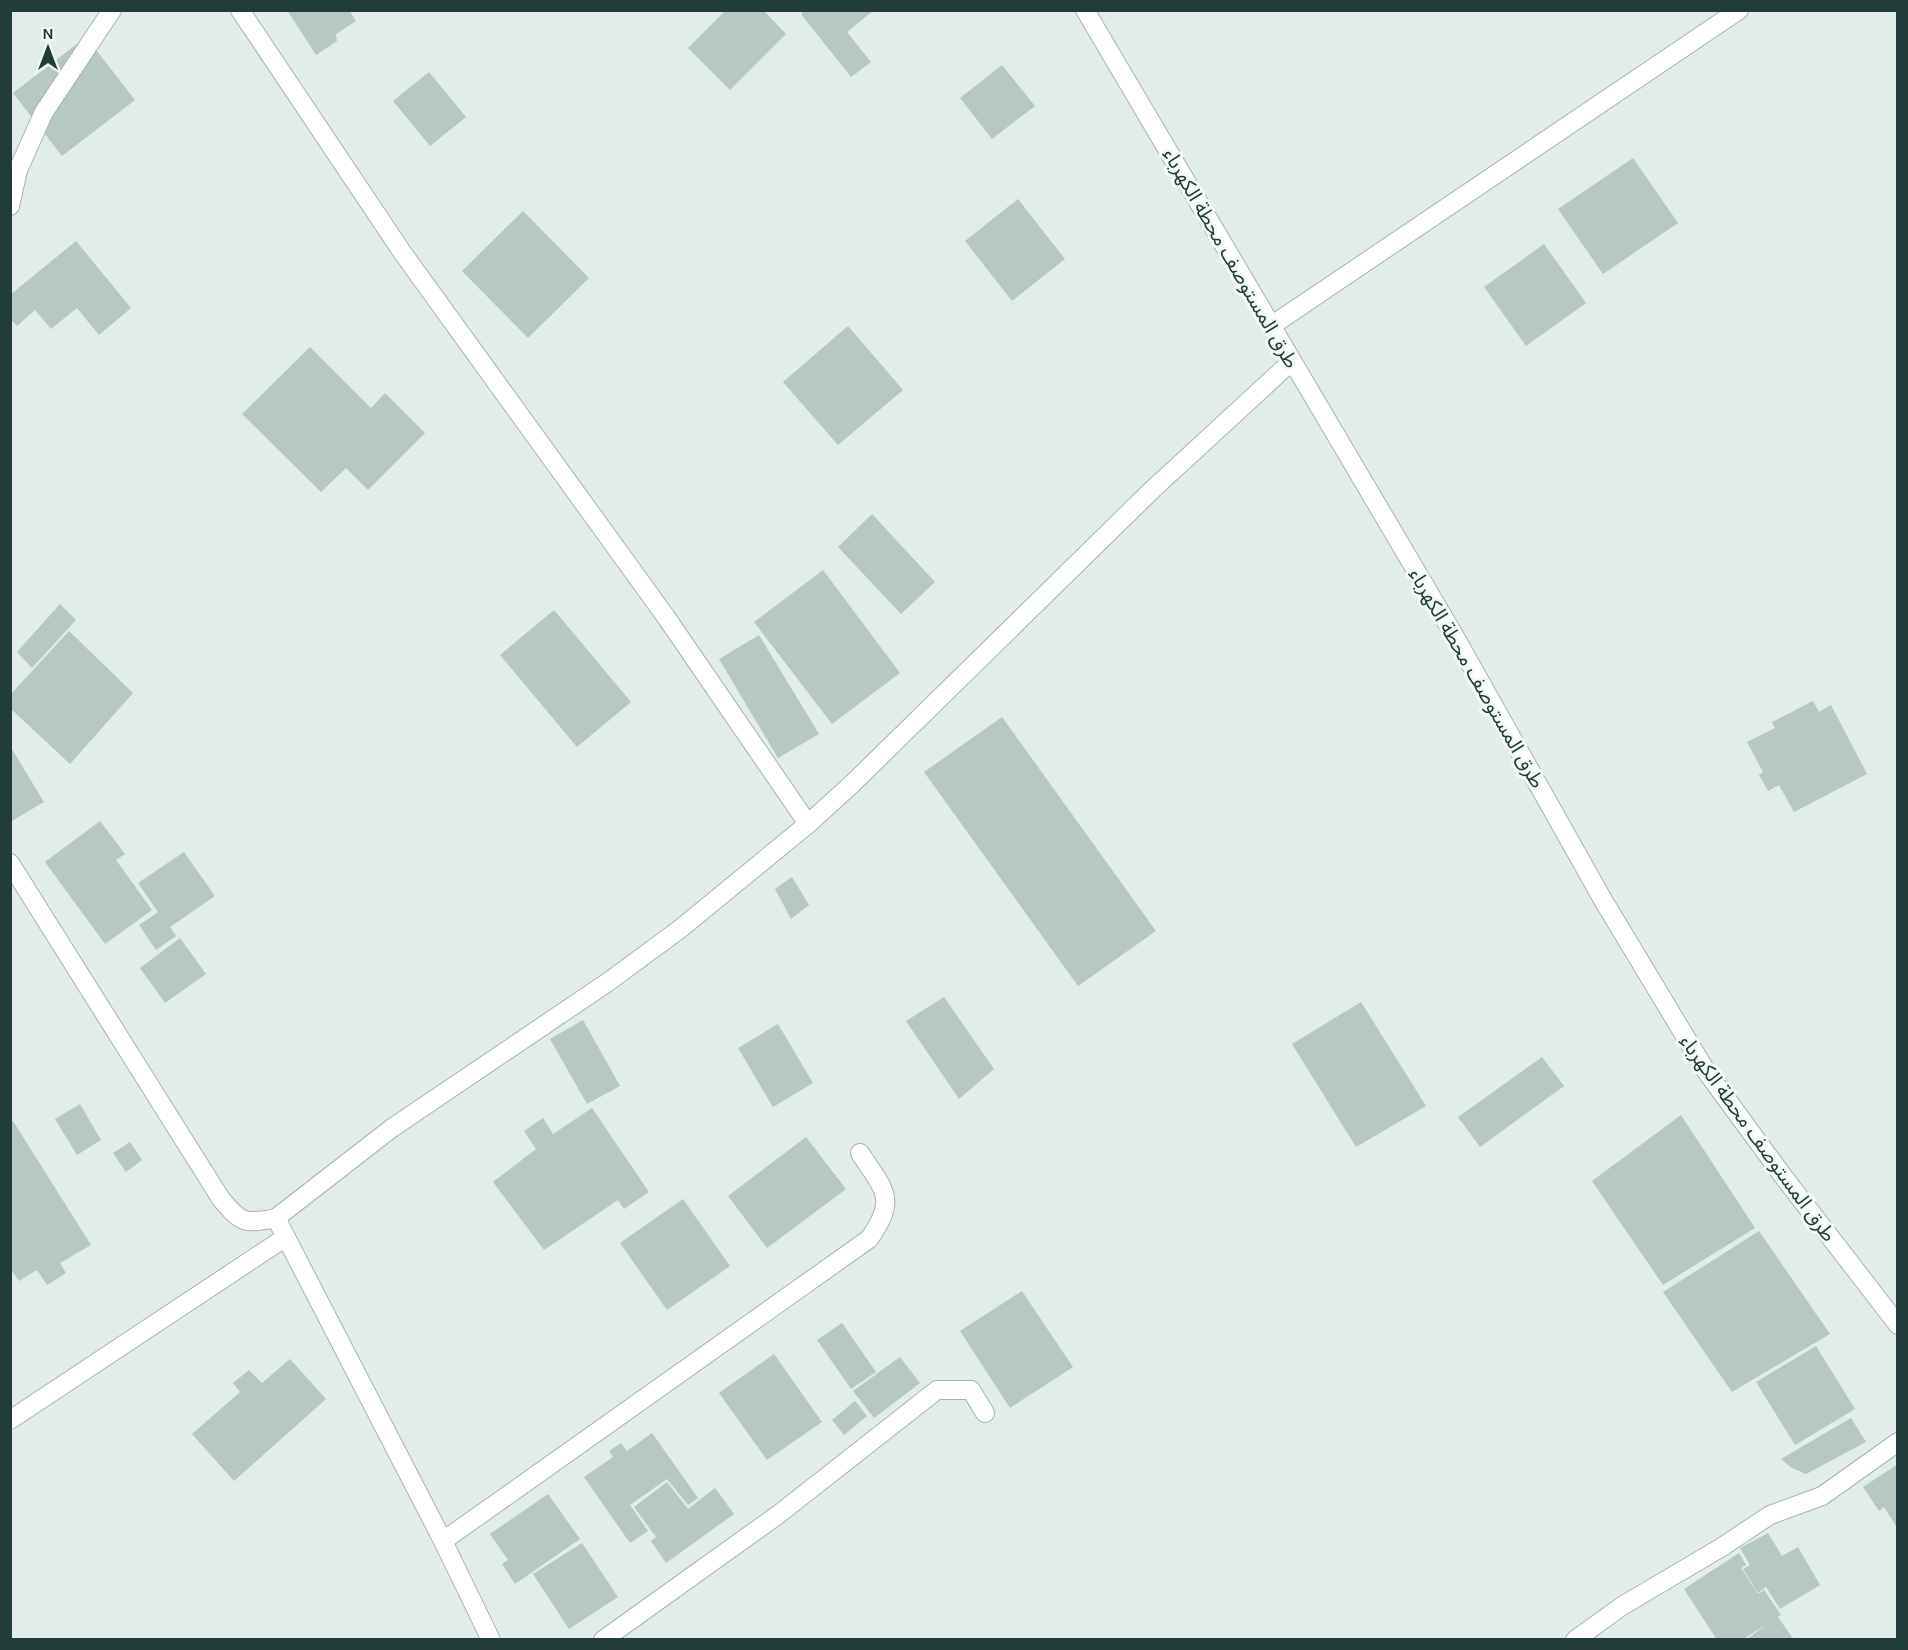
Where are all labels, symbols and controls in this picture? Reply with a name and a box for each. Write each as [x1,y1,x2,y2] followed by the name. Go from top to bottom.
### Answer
[18,18,78,78] north arrow
[42,24,54,43] text: N
[1158,144,1303,372] street label: طرق المستوصف محطة الكهرباء
[1404,564,1549,792] street label: طرق المستوصف محطة الكهرباء
[1675,1030,1840,1246] street label: طرق المستوصف محطة الكهرباء

